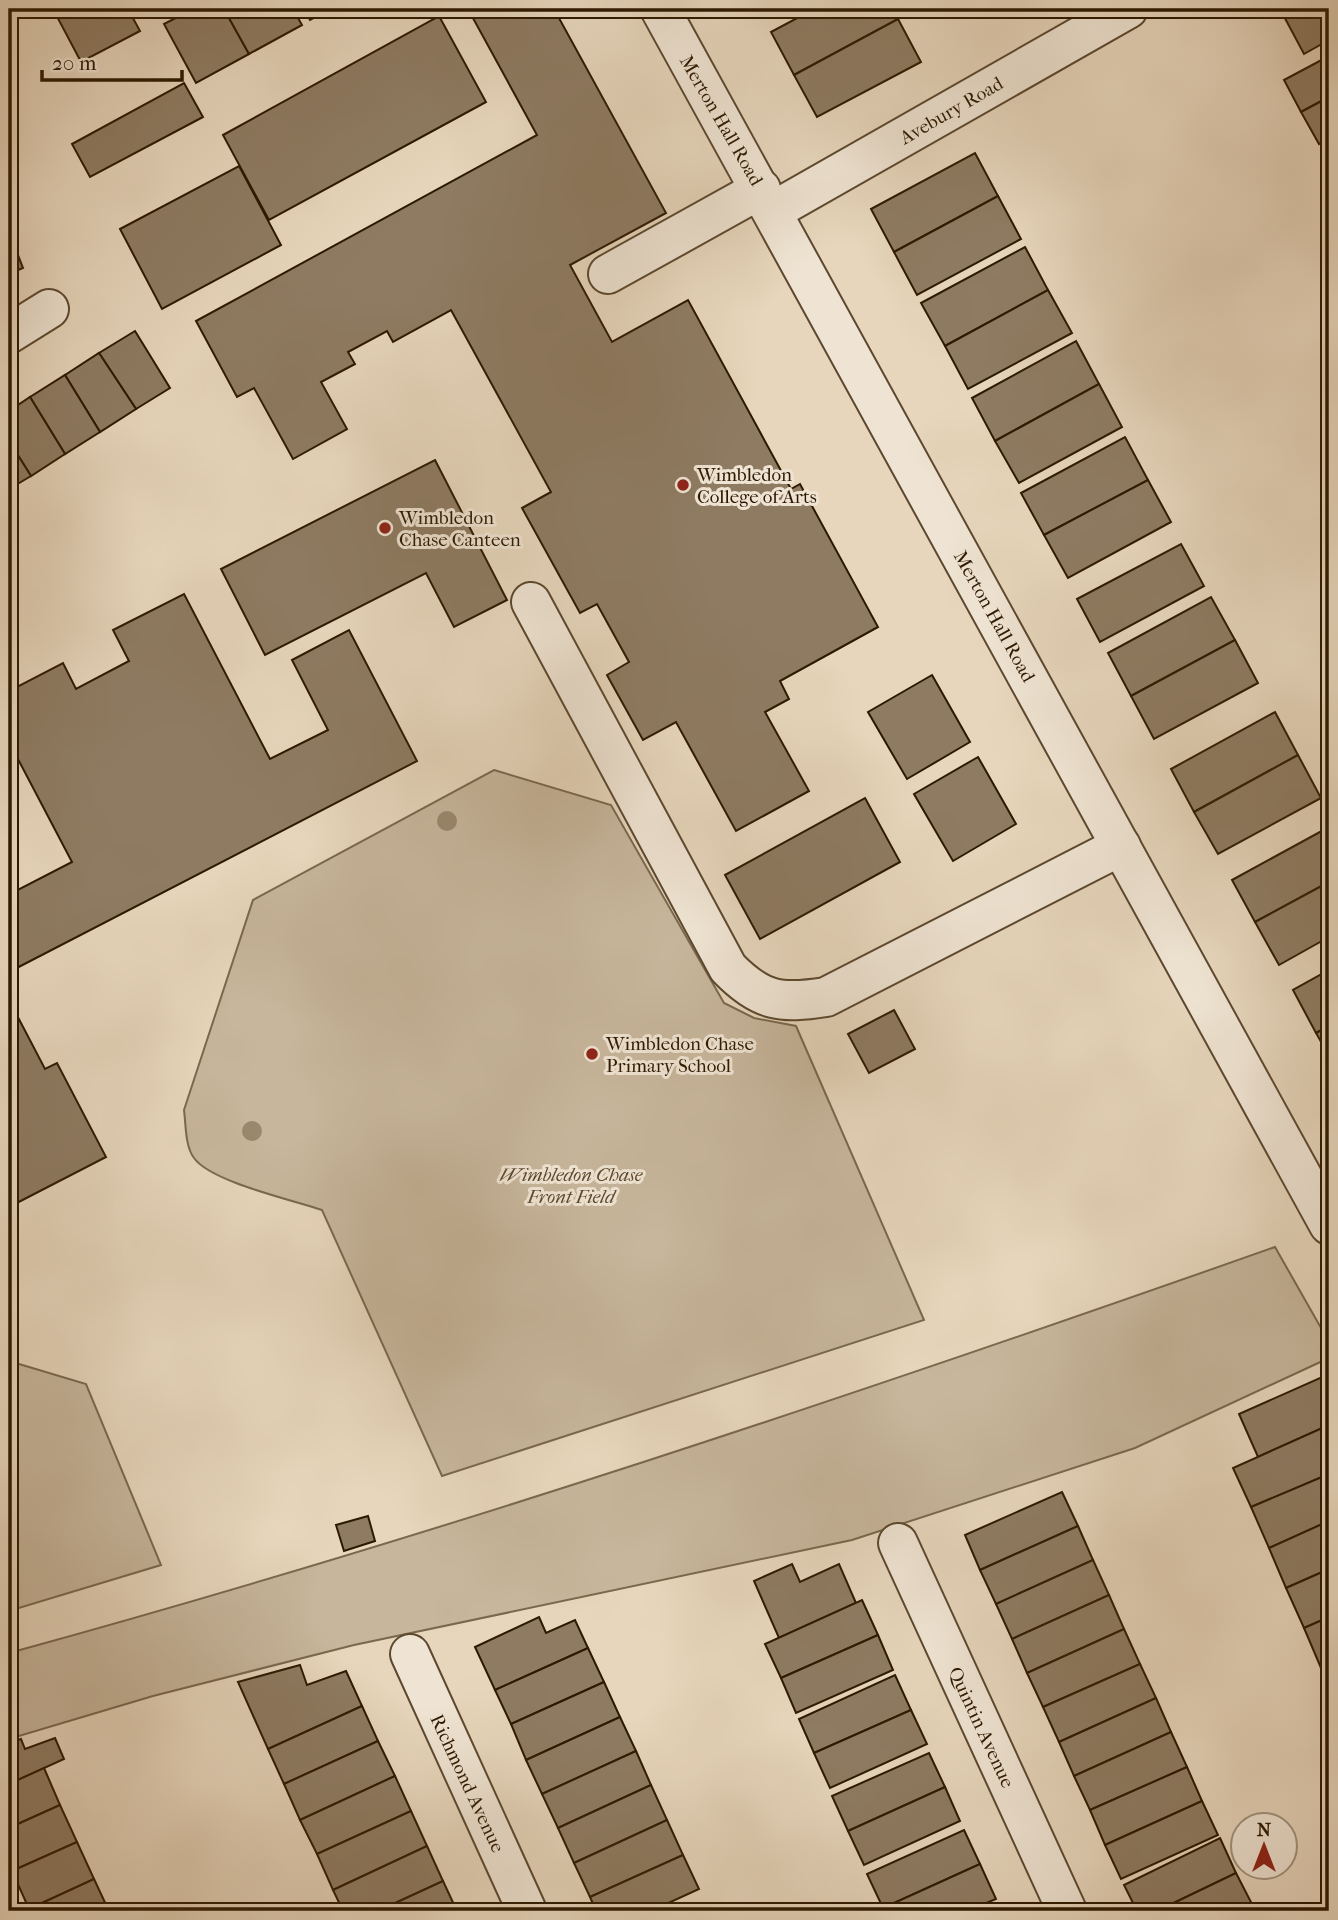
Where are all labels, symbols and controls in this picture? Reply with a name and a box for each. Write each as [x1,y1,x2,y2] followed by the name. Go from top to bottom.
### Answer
[42,38,182,82] scale bar
[52,51,97,75] text: 20 m
[675,51,768,190] street label: Merton Hall Road
[895,72,1008,150] street label: Avebury Road
[696,464,817,508] place label: Wimbledon College of Arts
[675,477,691,493] marker: Wimbledon College of Arts
[398,507,521,551] place label: Wimbledon Chase Canteen
[377,520,393,536] marker: Wimbledon Chase Canteen
[949,547,1040,687] street label: Merton Hall Road
[605,1033,754,1077] place label: Wimbledon Chase Primary School
[584,1046,600,1062] marker: Wimbledon Chase Primary School
[500,1164,644,1208] park label: Wimbledon Chase Front Field
[943,1664,1019,1791] street label: Quintin Avenue
[425,1711,509,1856] street label: Richmond Avenue
[1230,1812,1300,1882] north arrow
[1257,1819,1272,1841] text: N

